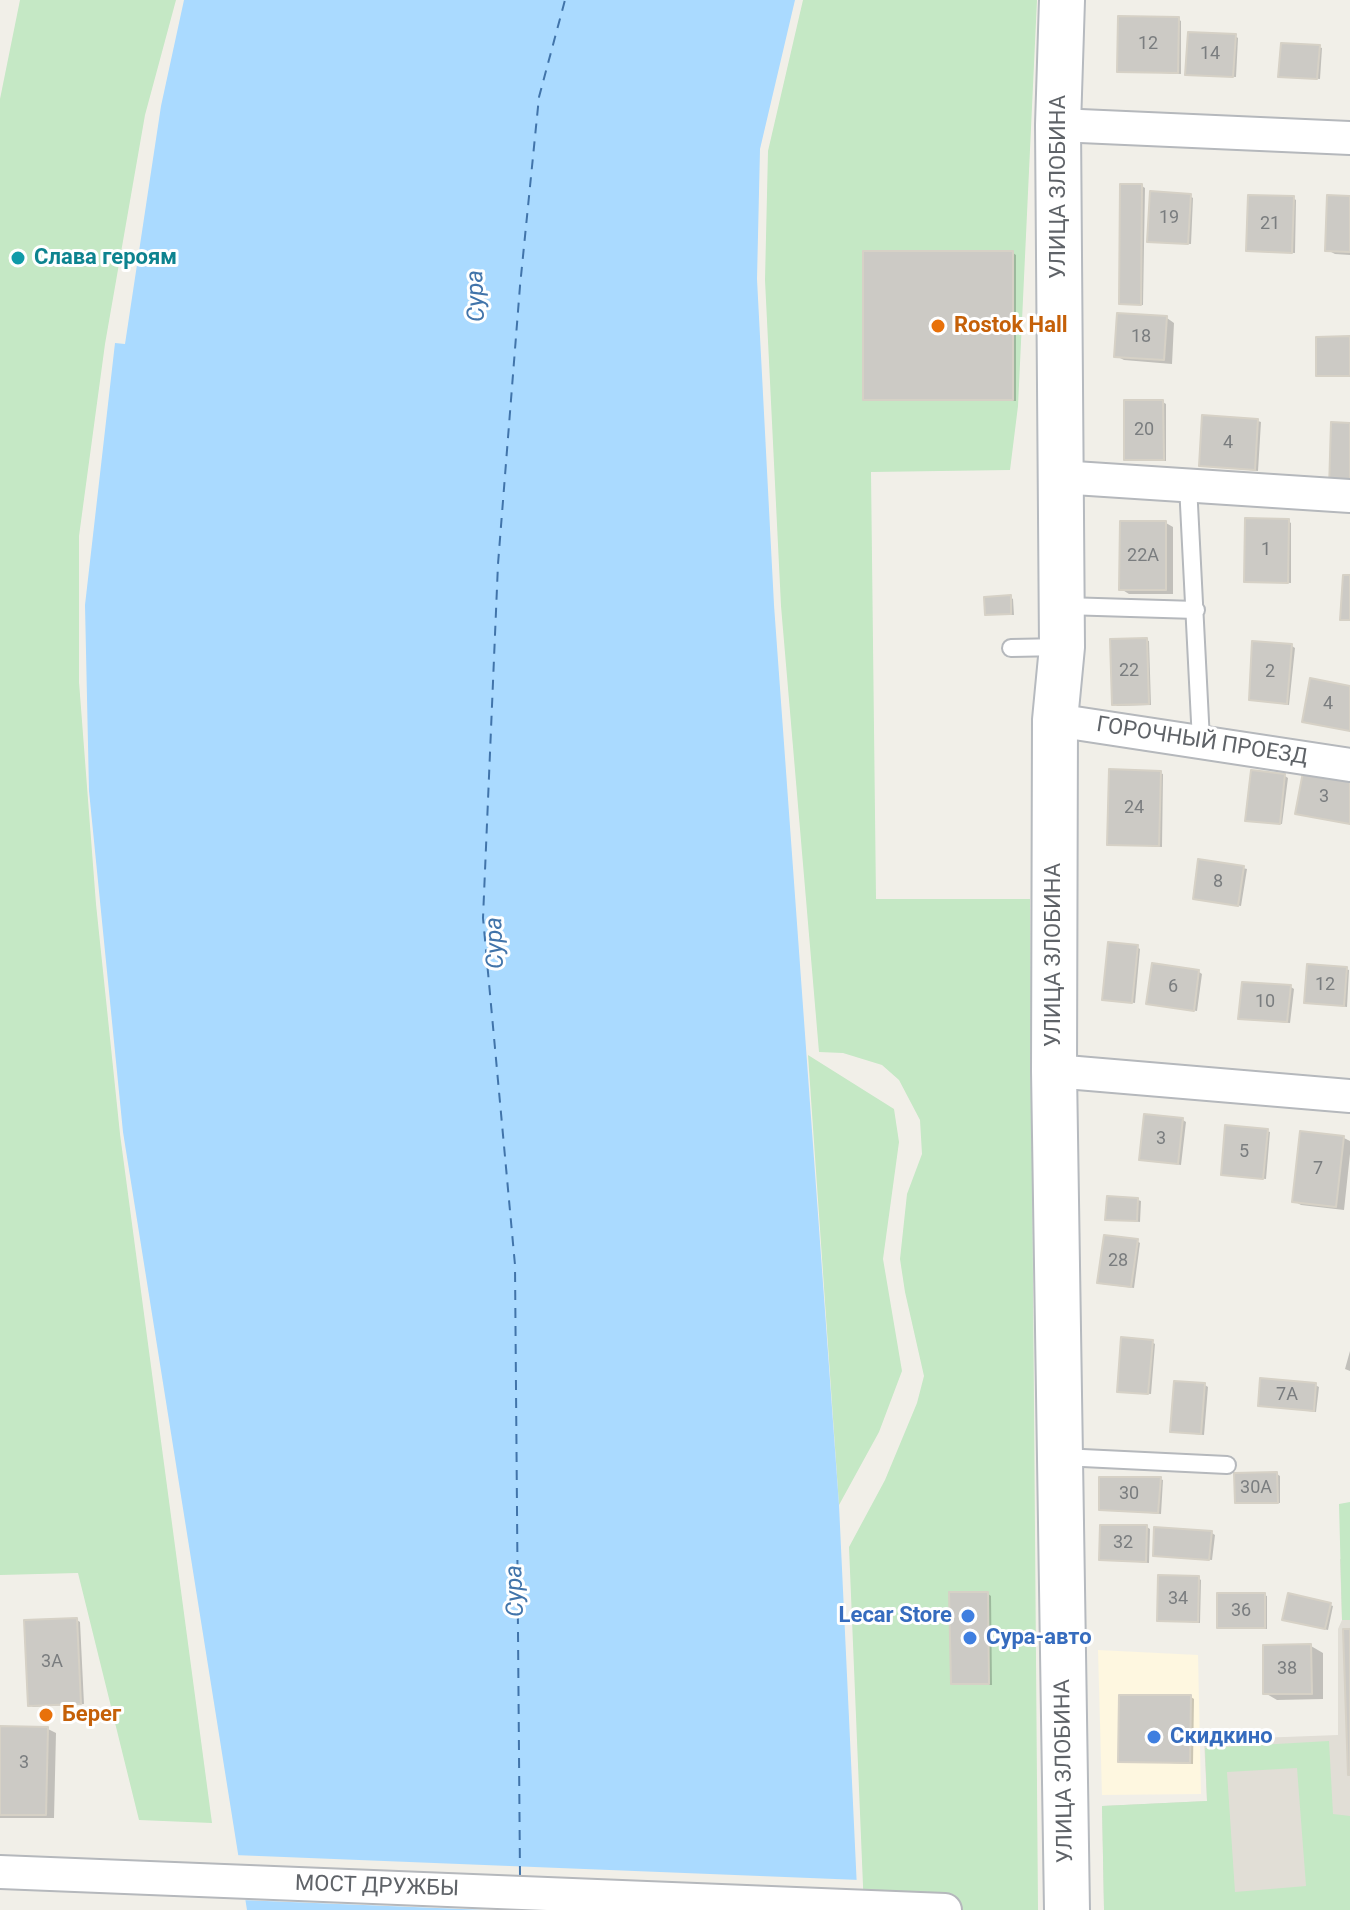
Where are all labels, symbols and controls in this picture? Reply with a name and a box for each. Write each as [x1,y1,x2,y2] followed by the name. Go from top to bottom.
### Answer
[1138,33,1158,55] house number: 12
[1200,43,1220,65] house number: 14
[1046,95,1072,279] street label: УЛИЦА ЗЛОБИНА
[1159,207,1179,229] house number: 19
[1260,213,1280,235] house number: 21
[34,245,177,271] place label: Слава героям
[9,249,27,267] marker: Слава героям
[462,270,492,322] water label: Сура
[954,313,1068,339] place label: Rostok Hall
[929,317,947,335] marker: Rostok Hall
[1131,326,1151,348] house number: 18
[1134,419,1154,441] house number: 20
[1223,432,1233,454] house number: 4
[1261,539,1271,561] house number: 1
[1127,545,1159,567] house number: 22А
[1119,660,1139,682] house number: 22
[1265,661,1275,683] house number: 2
[1323,693,1333,715] house number: 4
[1095,712,1309,772] street label: ГОРОЧНЫЙ ПРОЕЗД
[1319,786,1329,808] house number: 3
[1124,797,1144,819] house number: 24
[1041,863,1067,1047] street label: УЛИЦА ЗЛОБИНА
[1213,871,1223,893] house number: 8
[481,917,511,969] water label: Сура
[1315,974,1335,996] house number: 12
[1168,976,1178,998] house number: 6
[1255,991,1275,1013] house number: 10
[1156,1128,1166,1150] house number: 3
[1239,1141,1249,1163] house number: 5
[1313,1158,1323,1180] house number: 7
[1108,1250,1128,1272] house number: 28
[1276,1384,1298,1406] house number: 7А
[1240,1477,1272,1499] house number: 30А
[1119,1483,1139,1505] house number: 30
[1113,1532,1133,1554] house number: 32
[501,1565,531,1617] water label: Сура
[1168,1588,1188,1610] house number: 34
[1231,1600,1251,1622] house number: 36
[839,1603,952,1629] place label: Lecar Store
[959,1607,977,1625] marker: Lecar Store
[986,1625,1092,1651] place label: Сура-авто
[961,1629,979,1647] marker: Сура-авто
[41,1651,63,1673] house number: 3А
[1277,1658,1297,1680] house number: 38
[1050,1679,1080,1863] street label: УЛИЦА ЗЛОБИНА
[62,1702,121,1728] place label: Берег
[37,1706,55,1724] marker: Берег
[1170,1724,1273,1750] place label: Скидкино
[1145,1728,1163,1746] marker: Скидкино
[19,1752,29,1774] house number: 3
[295,1871,459,1903] street label: МОСТ ДРУЖБЫ

